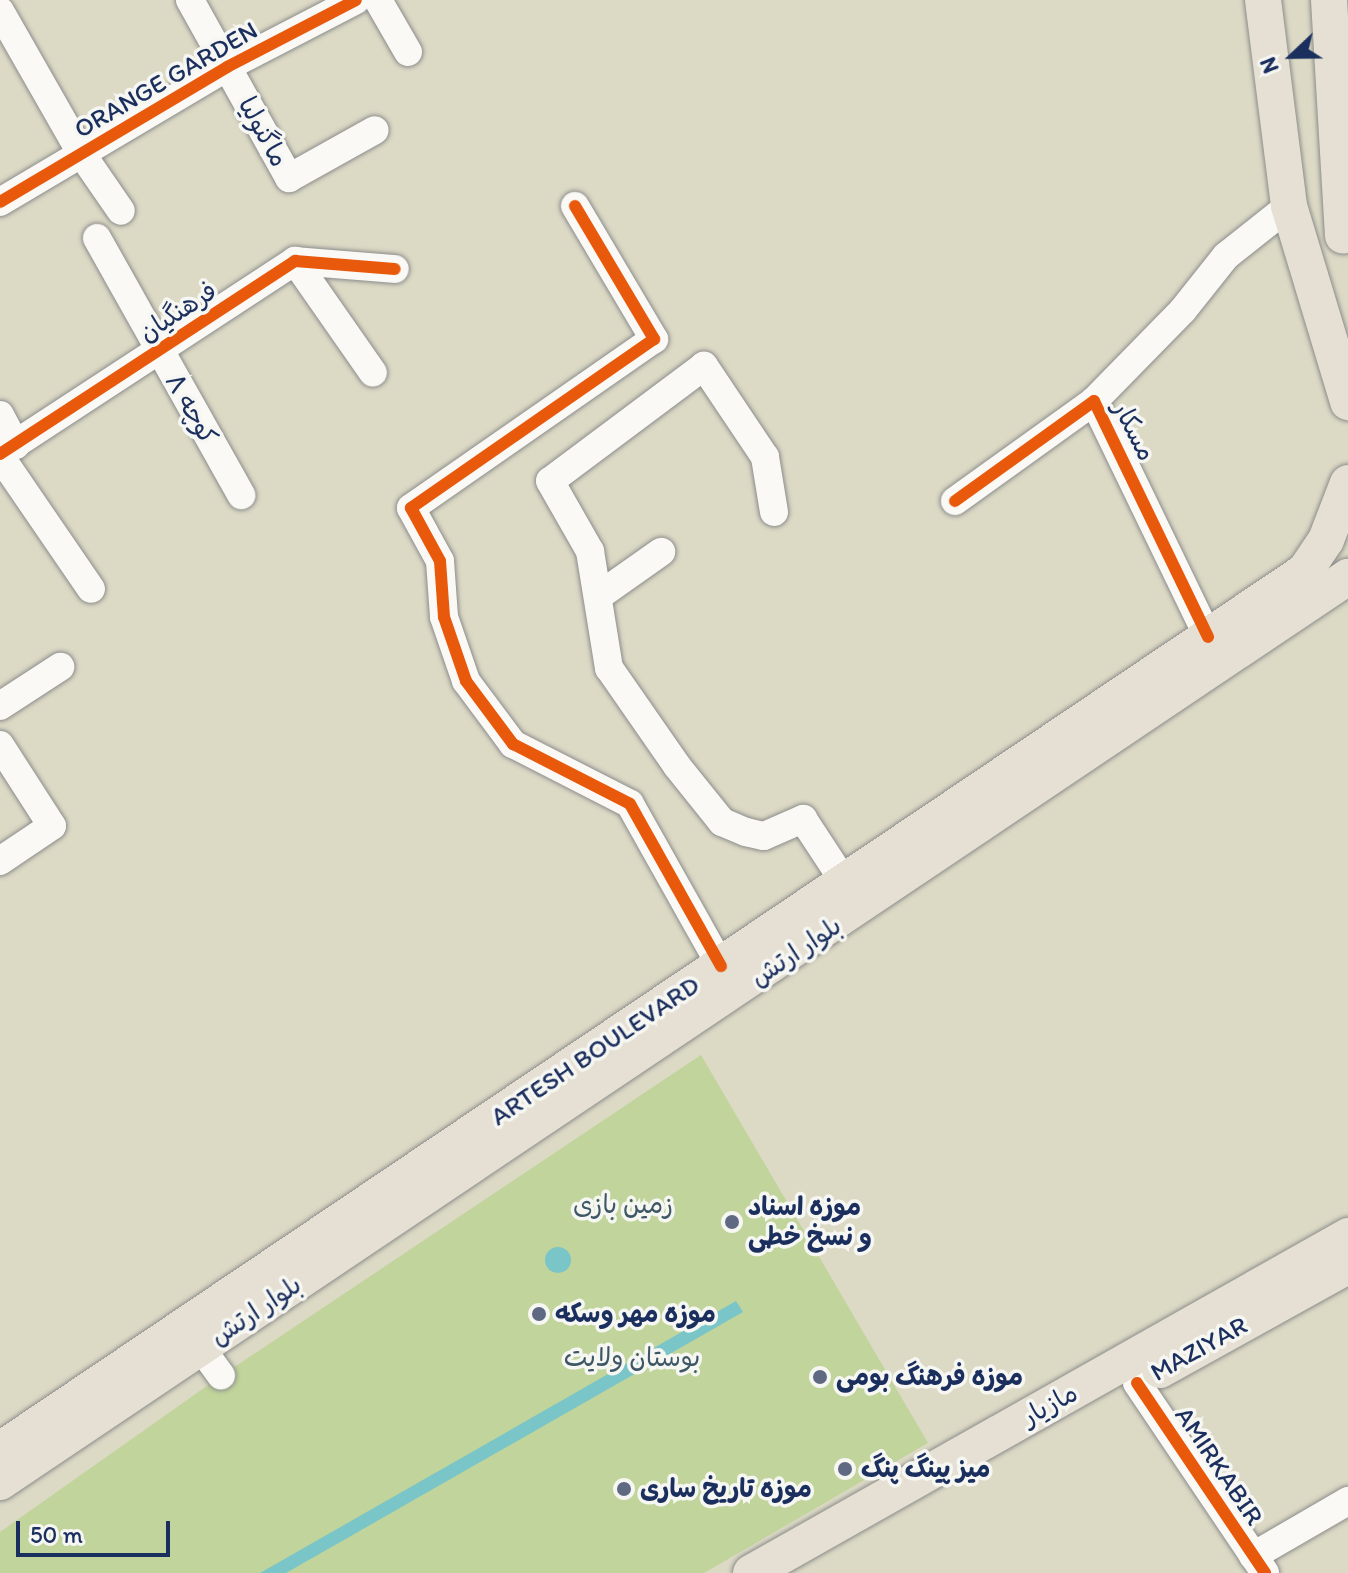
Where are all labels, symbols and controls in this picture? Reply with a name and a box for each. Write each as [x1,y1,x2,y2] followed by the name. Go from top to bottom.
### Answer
[69,15,263,145] street label: ORANGE GARDEN
[1252,16,1332,96] north arrow
[1254,53,1285,77] text: N
[231,92,295,172] street label: ماگنولیا
[133,275,223,349] street label: فرهنگیان
[158,368,224,450] street label: کوچه ۸
[1106,396,1162,466] street label: مسکار
[745,910,847,994] street label: بلوار ارتش
[485,970,705,1132] street label: ARTESH BOULEVARD
[573,1189,673,1221] park label: زمین بازی
[748,1191,872,1252] place label: موزه اسناد و نسخ خطی
[723,1213,741,1231] marker: موزه اسناد و نسخ خطی
[205,1269,307,1353] street label: بلوار ارتش
[555,1298,716,1330] place label: موزه مهر وسکه
[530,1305,548,1323] marker: موزه مهر وسکه
[1145,1310,1253,1388] street label: MAZIYAR
[564,1342,700,1374] park label: بوستان ولایت
[836,1361,1023,1393] place label: موزه فرهنگ بومی
[811,1368,829,1386] marker: موزه فرهنگ بومی
[1017,1377,1083,1433] street label: مازیار
[1168,1401,1270,1531] street label: AMIRKABIR
[861,1453,990,1485] place label: میز پینگ پنگ
[836,1460,854,1478] marker: میز پینگ پنگ
[640,1473,812,1505] place label: موزه تاریخ ساری
[615,1480,633,1498] marker: موزه تاریخ ساری
[20,1505,174,1555] scale bar
[30,1520,83,1549] text: 50 m

